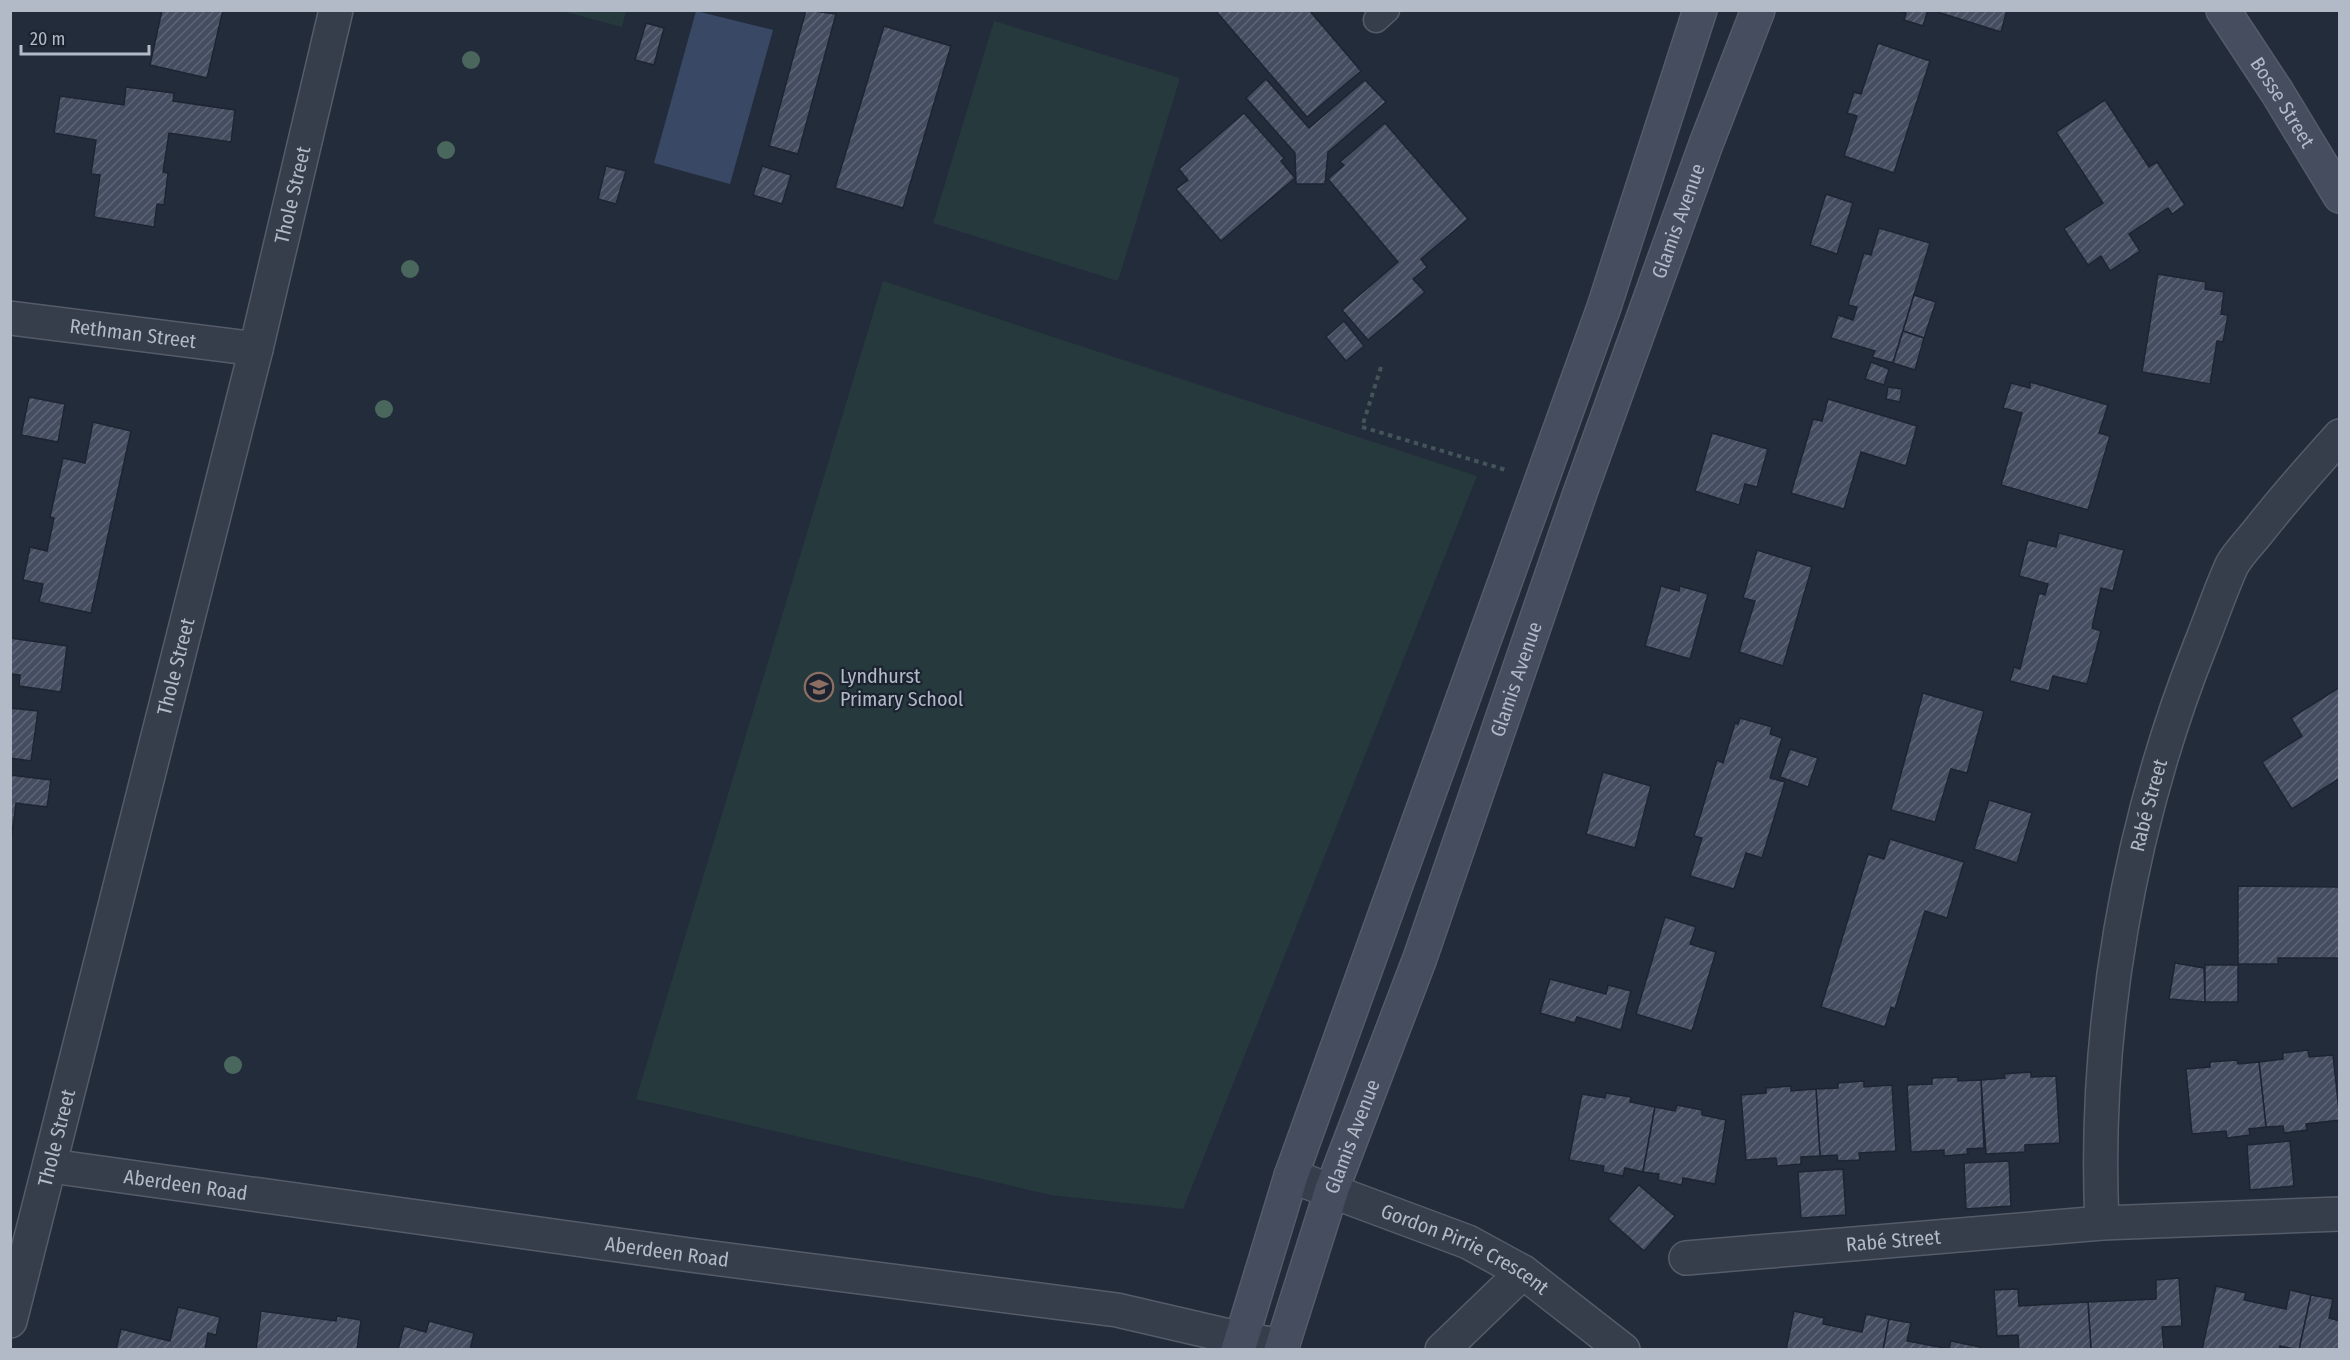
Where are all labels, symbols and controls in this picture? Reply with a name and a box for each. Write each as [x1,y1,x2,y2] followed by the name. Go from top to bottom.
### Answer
[21,18,148,56] scale bar
[30,28,65,50] text: 20 m
[2245,53,2320,152] street label: Bosse Street
[269,143,316,246] street label: Thole Street
[1646,160,1710,282] street label: Glamis Avenue
[68,314,198,353] street label: Rethman Street
[152,615,200,718] street label: Thole Street
[1485,618,1547,740] street label: Glamis Avenue
[840,664,963,711] place label: Lyndhurst Primary School
[803,671,835,703] school or university icon: Lyndhurst Primary School
[2125,756,2172,854] street label: Rabé Street
[1319,1076,1385,1197] street label: Glamis Avenue
[33,1086,80,1189] street label: Thole Street
[122,1164,249,1205] street label: Aberdeen Road
[1378,1199,1554,1300] street label: Gordon Pirrie Crescent
[1845,1225,1942,1257] street label: Rabé Street
[604,1231,730,1272] street label: Aberdeen Road

